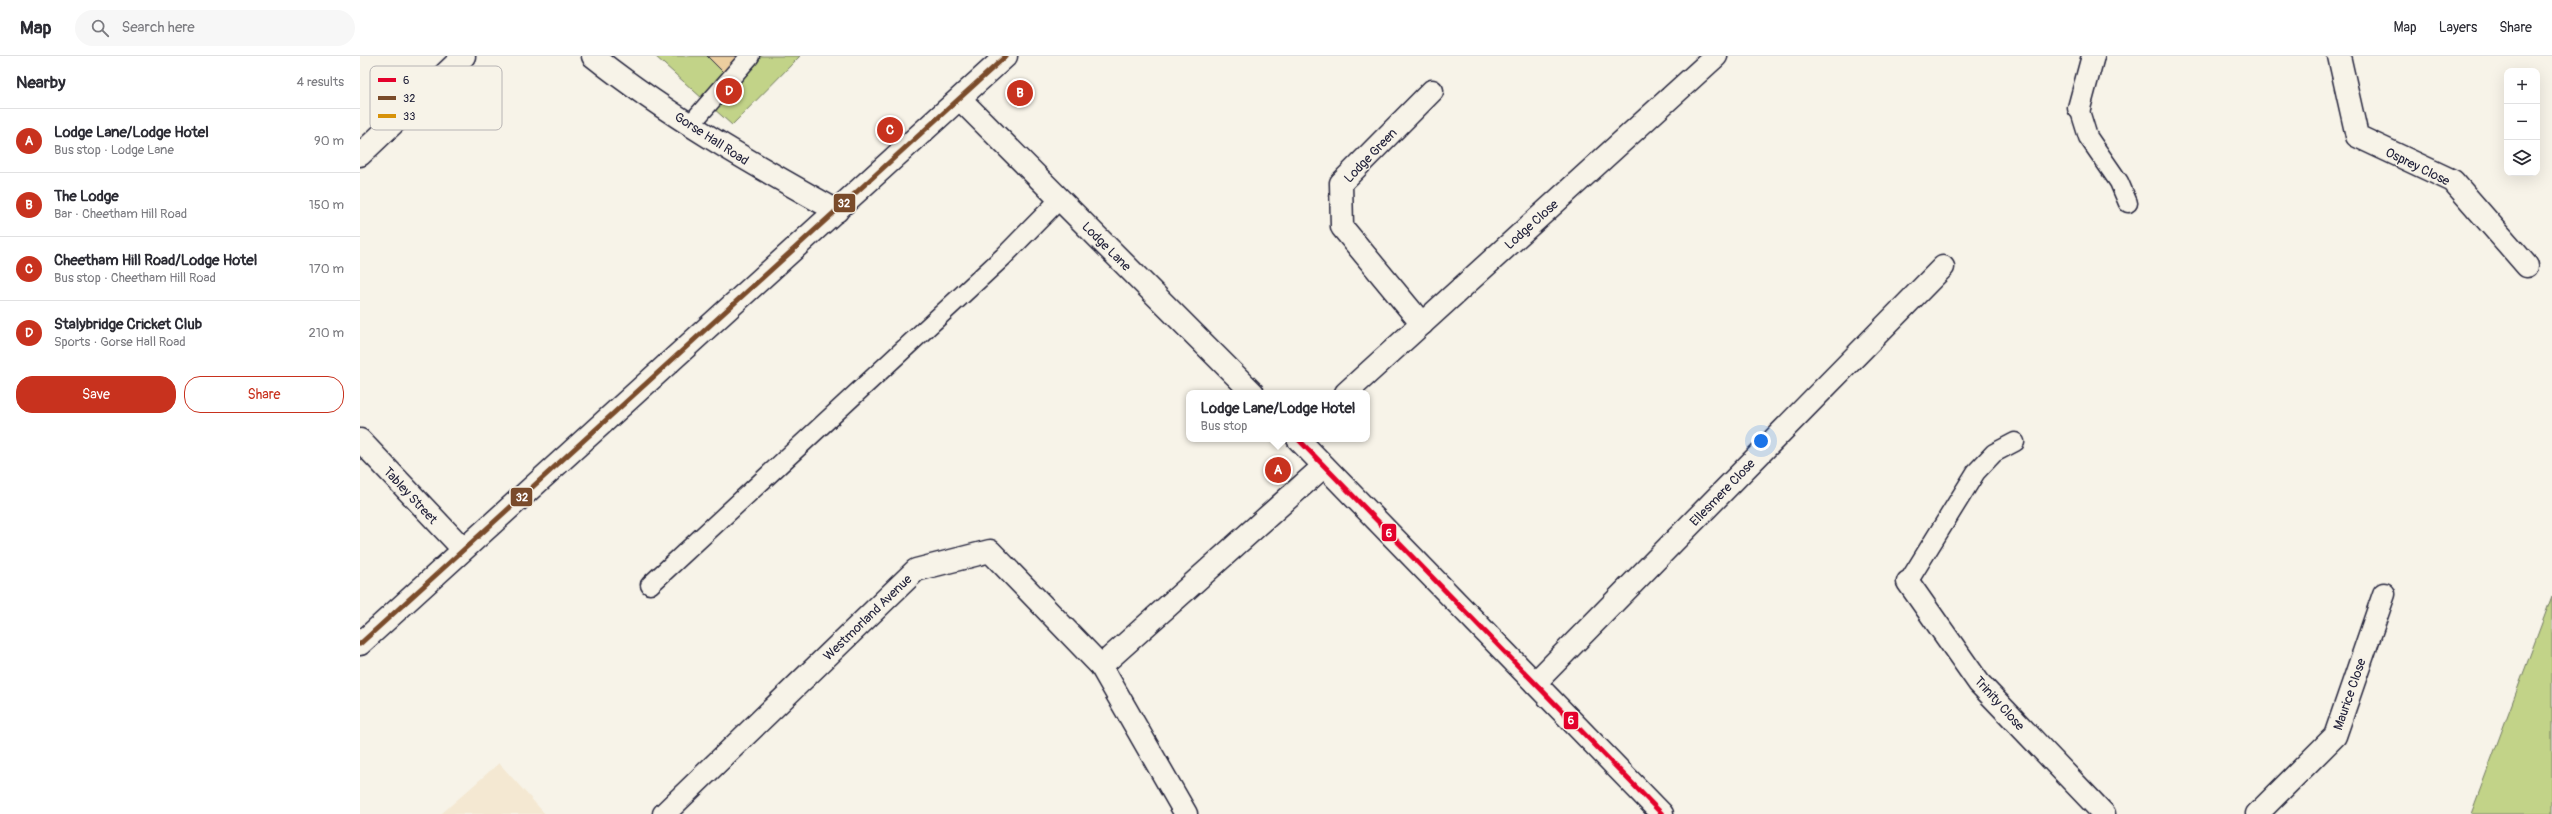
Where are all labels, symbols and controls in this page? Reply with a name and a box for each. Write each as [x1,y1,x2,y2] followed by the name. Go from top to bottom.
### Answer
[75,10,355,46] search box
[20,16,51,40] text: Map
[89,17,111,39] icon: search
[121,18,195,37] text: Search here
[2394,19,2417,36] text: Map
[2439,19,2477,36] text: Layers
[2499,19,2532,36] text: Share
[370,66,502,130] legend
[2504,68,2540,176] map controls
[2504,68,2540,104] button: +
[16,72,65,93] text: Nearby
[297,74,344,90] text: 4 results
[403,74,409,87] text: 6
[716,76,742,106] pin: D
[1007,78,1033,108] pin: B
[403,92,415,105] text: 32
[2504,104,2540,140] button: −
[671,109,752,169] street label: Gorse Hall Road
[403,110,415,123] text: 33
[877,115,903,145] pin: C
[54,123,209,142] text: Lodge Lane/Lodge Hotel
[1341,125,1401,186] street label: Lodge Green
[25,133,33,149] text: A
[314,133,344,149] text: 90 m
[2504,140,2540,176] button: layers
[54,142,174,158] text: Bus stop · Lodge Lane
[2383,144,2453,190] street label: Osprey Close
[54,187,119,206] text: The Lodge
[833,193,856,213] line badge: 32
[1502,196,1562,253] street label: Lodge Close
[25,197,33,213] text: B
[309,197,344,213] text: 150 m
[838,197,850,210] text: 32
[54,206,187,222] text: Bar · Cheetham Hill Road
[1078,219,1135,275] street label: Lodge Lane
[54,251,257,270] text: Cheetham Hill Road/Lodge Hotel
[25,261,33,277] text: C
[309,261,344,277] text: 170 m
[54,270,216,286] text: Bus stop · Cheetham Hill Road
[54,315,202,334] text: Stalybridge Cricket Club
[25,325,33,341] text: D
[308,325,344,341] text: 210 m
[54,334,186,350] text: Sports · Gorse Hall Road
[16,376,176,413] button: Save
[184,376,344,413] button: Share
[1186,390,1370,442] popup
[1201,399,1355,418] text: Lodge Lane/Lodge Hotel
[1201,418,1247,434] text: Bus stop
[1751,431,1771,451] your location
[1265,455,1291,485] pin: A
[1687,455,1759,530] street label: Ellesmere Close
[380,464,441,528] street label: Tabley Street
[510,487,533,507] line badge: 32
[516,491,528,504] text: 32
[1381,523,1397,542] line badge: 6
[1386,527,1393,540] text: 6
[820,571,916,664] street label: Westmorland Avenue
[2330,656,2370,732] street label: Maurice Close
[1971,673,2028,734] street label: Trinity Close
[1563,711,1579,730] line badge: 6
[1568,714,1575,727] text: 6

